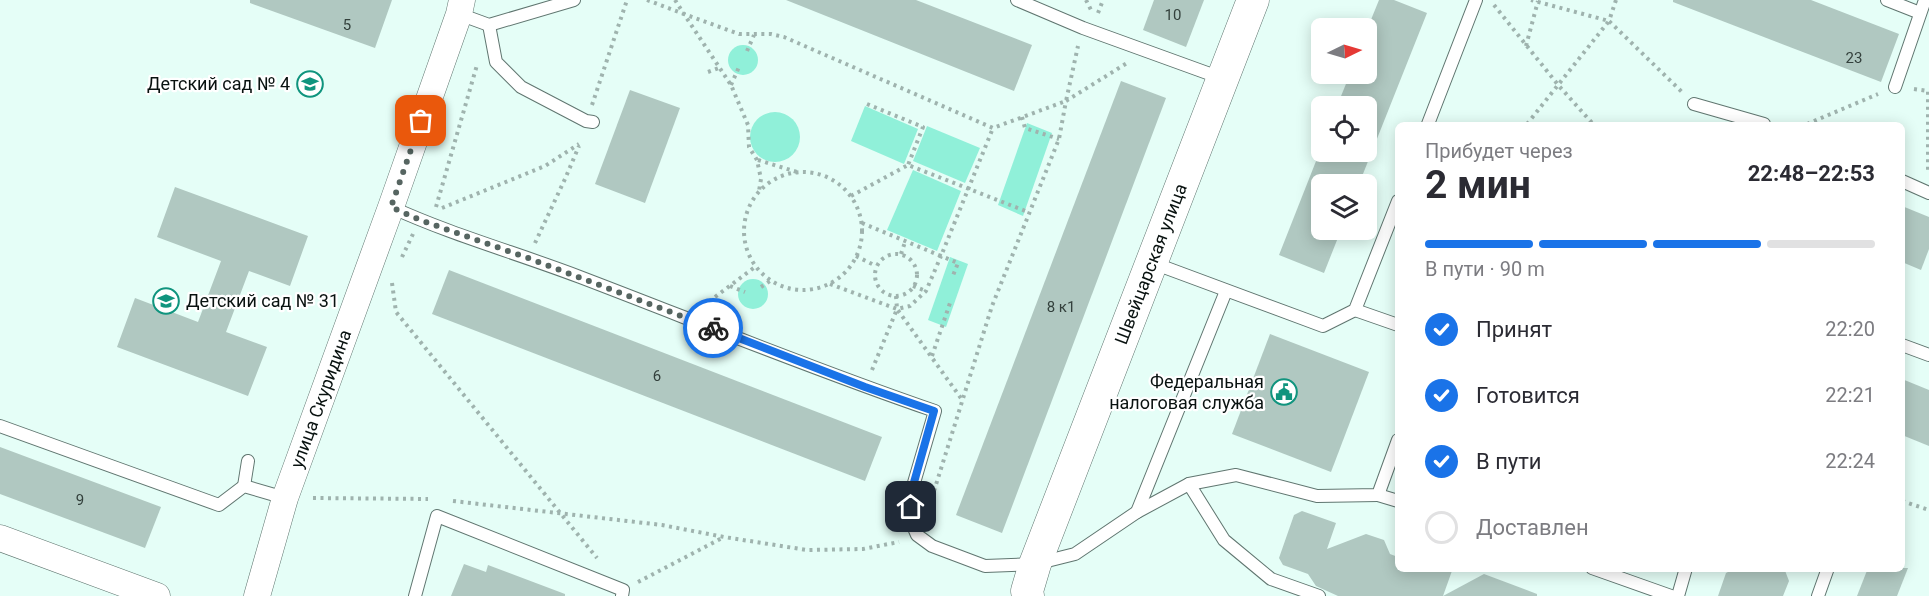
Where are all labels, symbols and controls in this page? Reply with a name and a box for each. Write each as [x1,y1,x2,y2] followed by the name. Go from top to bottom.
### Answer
[1165,6,1181,24] house number: 10
[343,16,351,34] house number: 5
[1311,18,1377,84] north arrow
[1311,18,1377,240] map controls
[1846,49,1862,67] house number: 23
[295,69,325,99] school or university icon: Детский сад № 4
[147,73,290,94] place label: Детский сад № 4
[395,95,446,146] pin
[1311,96,1377,162] button: locate
[404,104,437,137] icon: bag
[1425,139,1573,163] text: Прибудет через
[1748,161,1875,186] text: 22:48–22:53
[1425,162,1531,208] text: 2 мин
[1311,174,1377,240] button: layers
[1110,180,1191,347] street label: Швейцарская улица
[1425,257,1545,281] text: В пути · 90 m
[151,286,181,316] school or university icon: Детский сад № 31
[186,290,339,311] place label: Детский сад № 31
[683,298,743,358] courier
[1047,298,1075,316] house number: 8 к1
[697,312,730,345] icon: bike
[1425,313,1458,346] icon: check
[1476,317,1552,342] text: Принят
[1825,317,1875,341] text: 22:20
[286,327,355,471] street label: улица Скуридина
[653,367,661,385] house number: 6
[1109,371,1264,413] place label: Федеральная налоговая служба
[1269,377,1299,407] public building icon: Федеральная налоговая служба
[1425,379,1458,412] icon: check
[1476,383,1580,408] text: Готовится
[1825,383,1875,407] text: 22:21
[1425,445,1458,478] icon: check
[1476,449,1542,474] text: В пути
[1825,449,1875,473] text: 22:24
[885,481,936,532] pin
[894,490,927,523] icon: home
[76,491,84,509] house number: 9
[1476,515,1589,540] text: Доставлен

